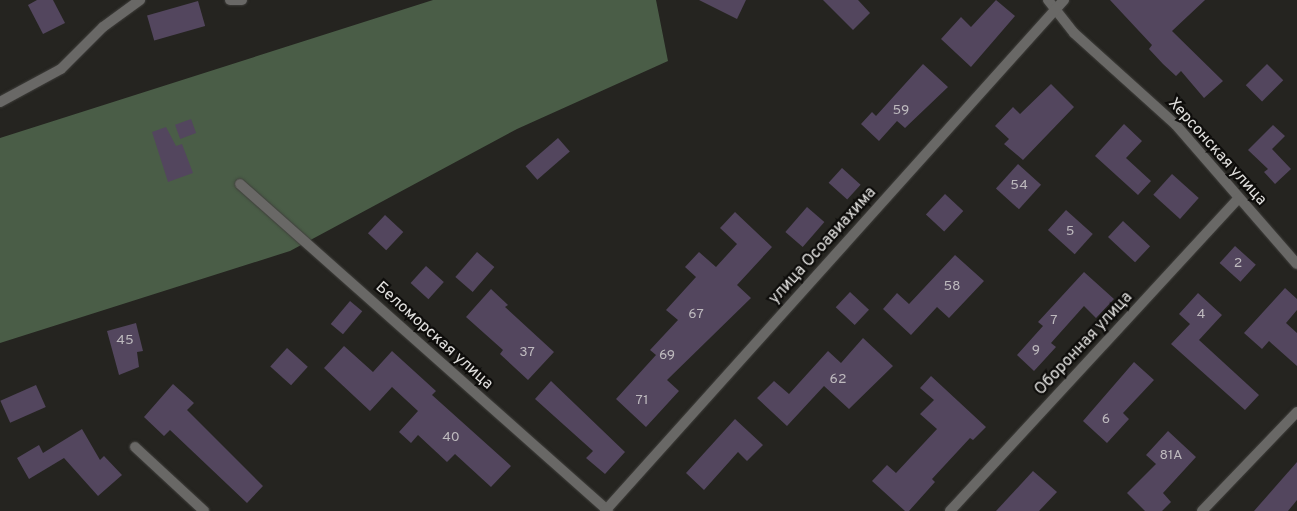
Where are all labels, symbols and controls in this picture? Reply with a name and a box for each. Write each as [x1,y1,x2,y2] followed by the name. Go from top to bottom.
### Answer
[1164,94,1270,210] street label: Херсонская улица
[893,103,909,119] house number: 59
[1010,178,1028,194] house number: 54
[765,183,881,309] street label: улица Осоавиахима
[1066,224,1074,240] house number: 5
[1234,256,1242,272] house number: 2
[371,278,497,394] street label: Беломорская улица
[943,279,961,295] house number: 58
[1031,288,1137,400] street label: Оборонная улица
[688,307,704,323] house number: 67
[1197,307,1205,323] house number: 4
[1050,313,1058,329] house number: 7
[116,333,134,349] house number: 45
[1032,343,1040,359] house number: 9
[519,345,535,361] house number: 37
[659,348,675,364] house number: 69
[830,372,846,388] house number: 62
[636,393,648,409] house number: 71
[1102,412,1110,428] house number: 6
[442,430,460,446] house number: 40
[1160,448,1182,464] house number: 81А

